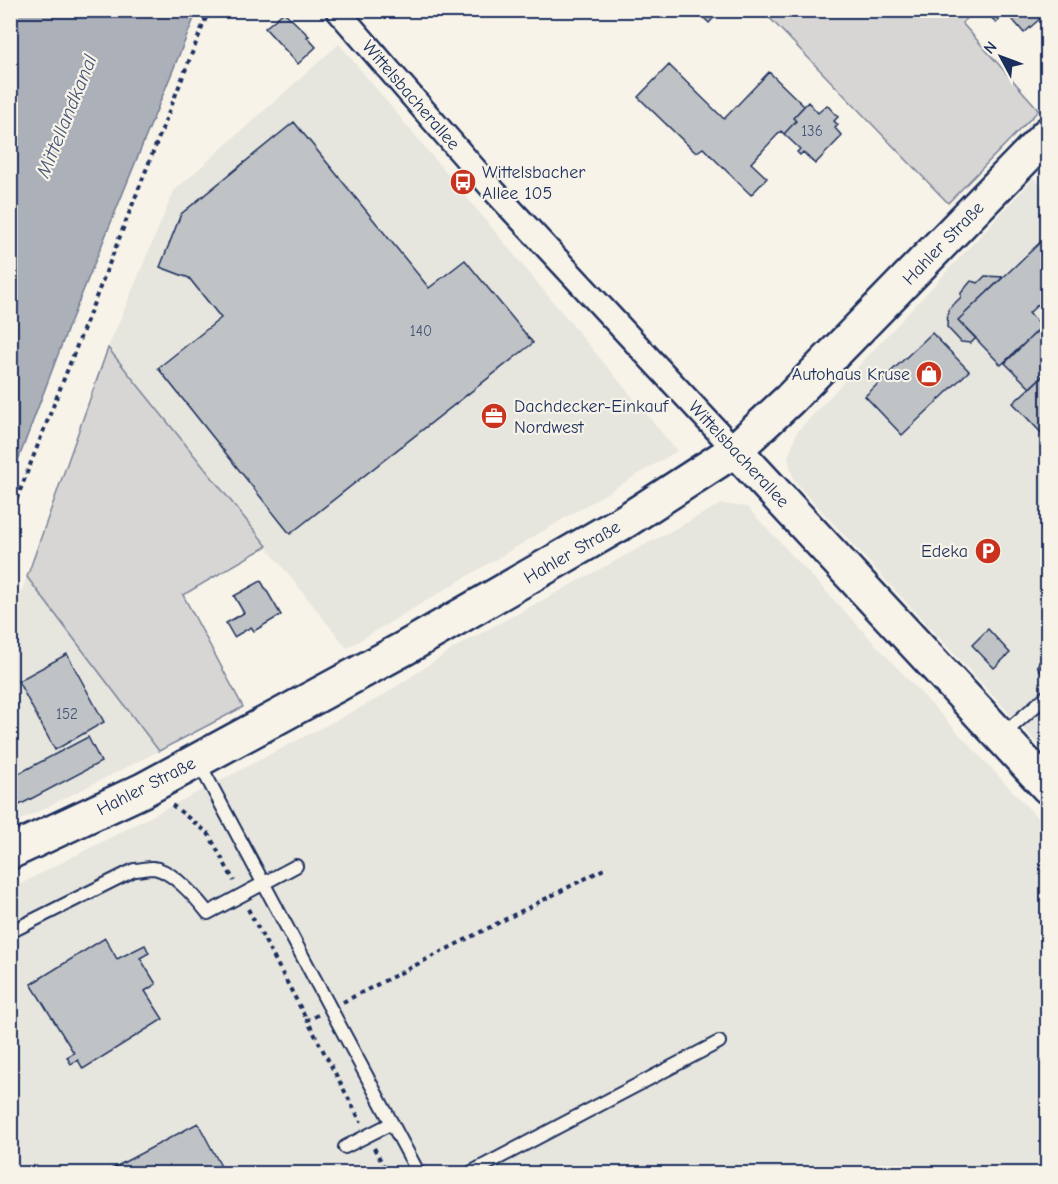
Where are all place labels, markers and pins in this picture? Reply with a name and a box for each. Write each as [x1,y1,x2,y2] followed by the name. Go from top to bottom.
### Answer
[482,162,586,204] place label: Wittelsbacher Allee 105
[448,167,478,197] bus stop icon: Wittelsbacher Allee 105
[914,359,944,389] shop icon: Autohaus Kruse
[792,364,910,385] place label: Autohaus Kruse
[514,396,669,438] place label: Dachdecker-Einkauf Nordwest
[479,401,509,431] office icon: Dachdecker-Einkauf Nordwest
[973,536,1003,566] parking icon: Edeka
[921,541,968,562] place label: Edeka

